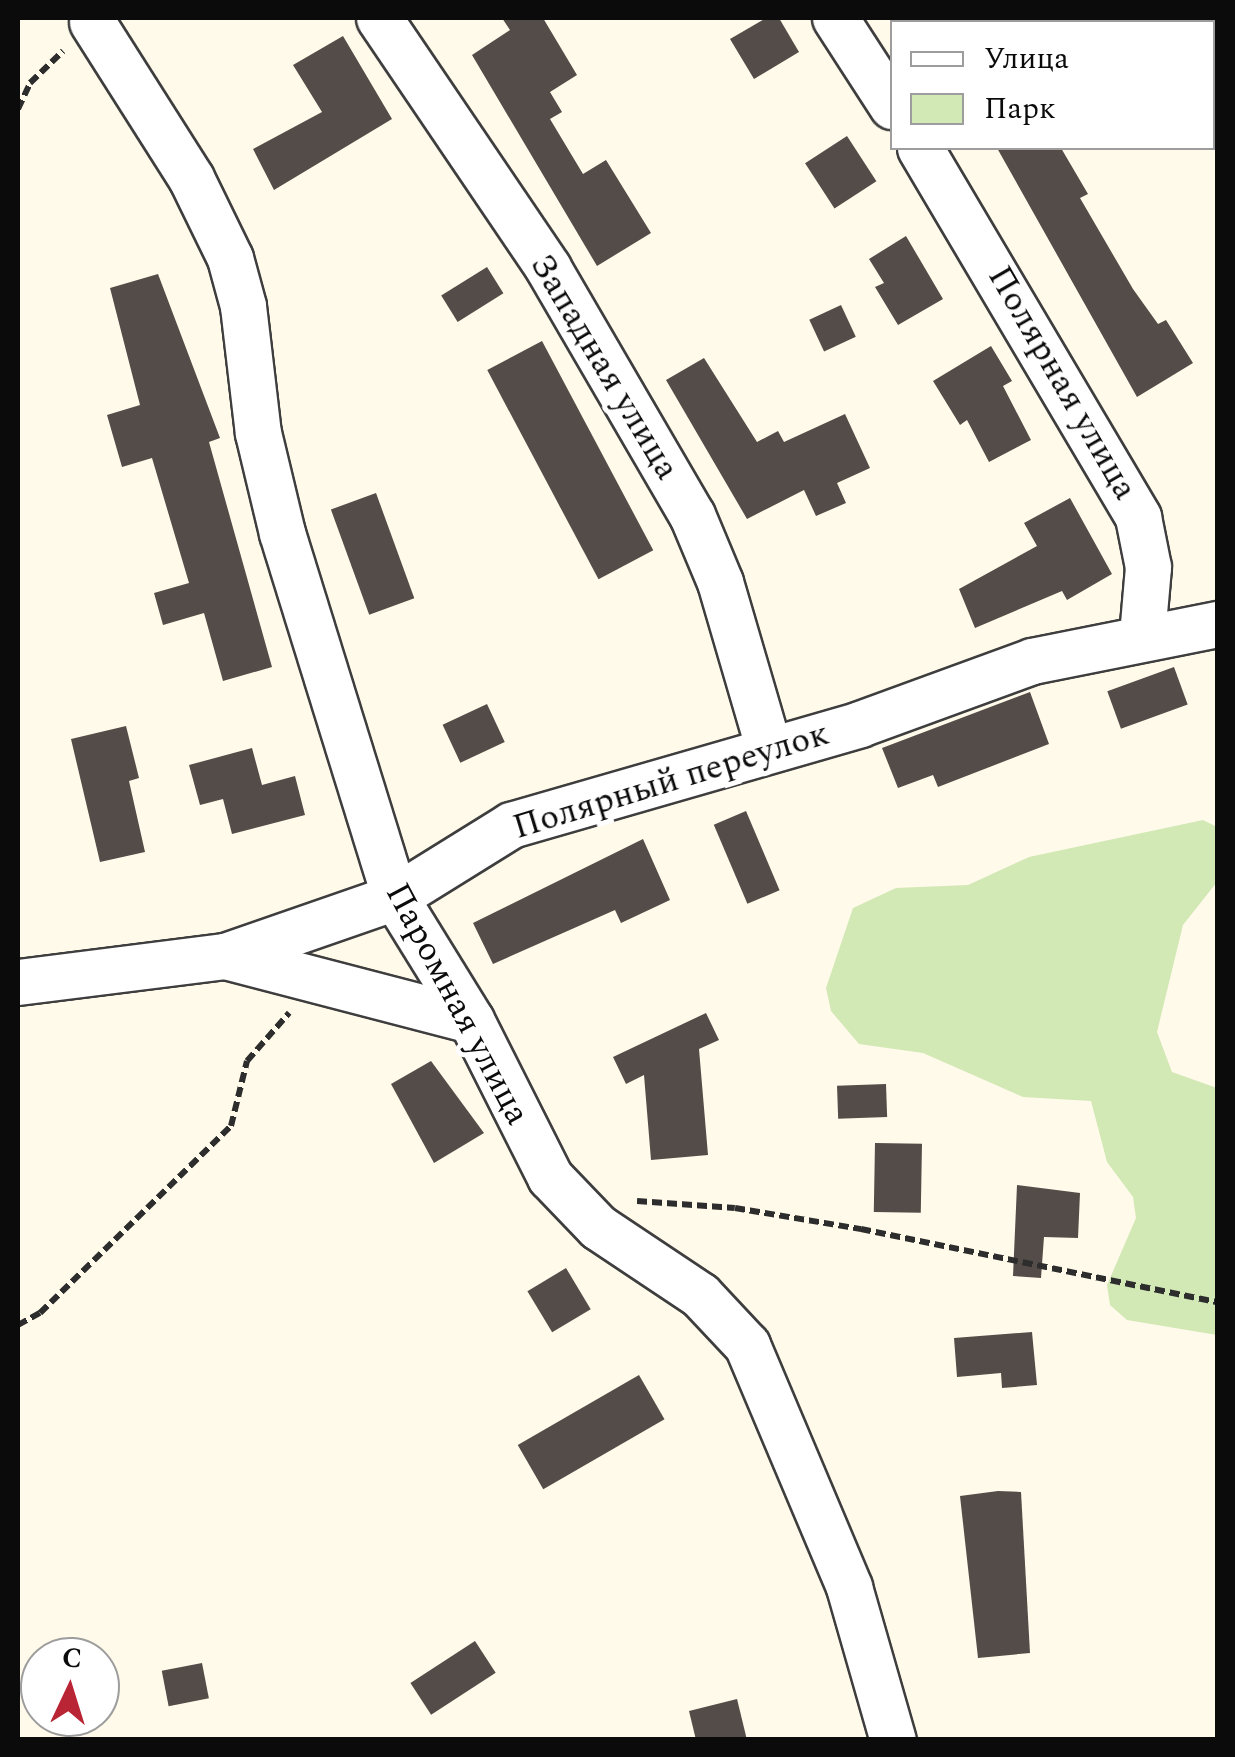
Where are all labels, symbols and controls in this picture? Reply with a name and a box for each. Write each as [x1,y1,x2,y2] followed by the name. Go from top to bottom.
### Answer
[890,20,1215,150] legend
[984,36,1069,82] text: Улица
[984,86,1056,132] text: Парк
[520,247,688,487] street label: Западная улица
[978,259,1146,507] street label: Полярная улица
[508,713,834,849] street label: Полярный переулок
[376,876,538,1132] street label: Паромная улица
[61,1636,83,1681] text: С
[20,1637,120,1737] north arrow

